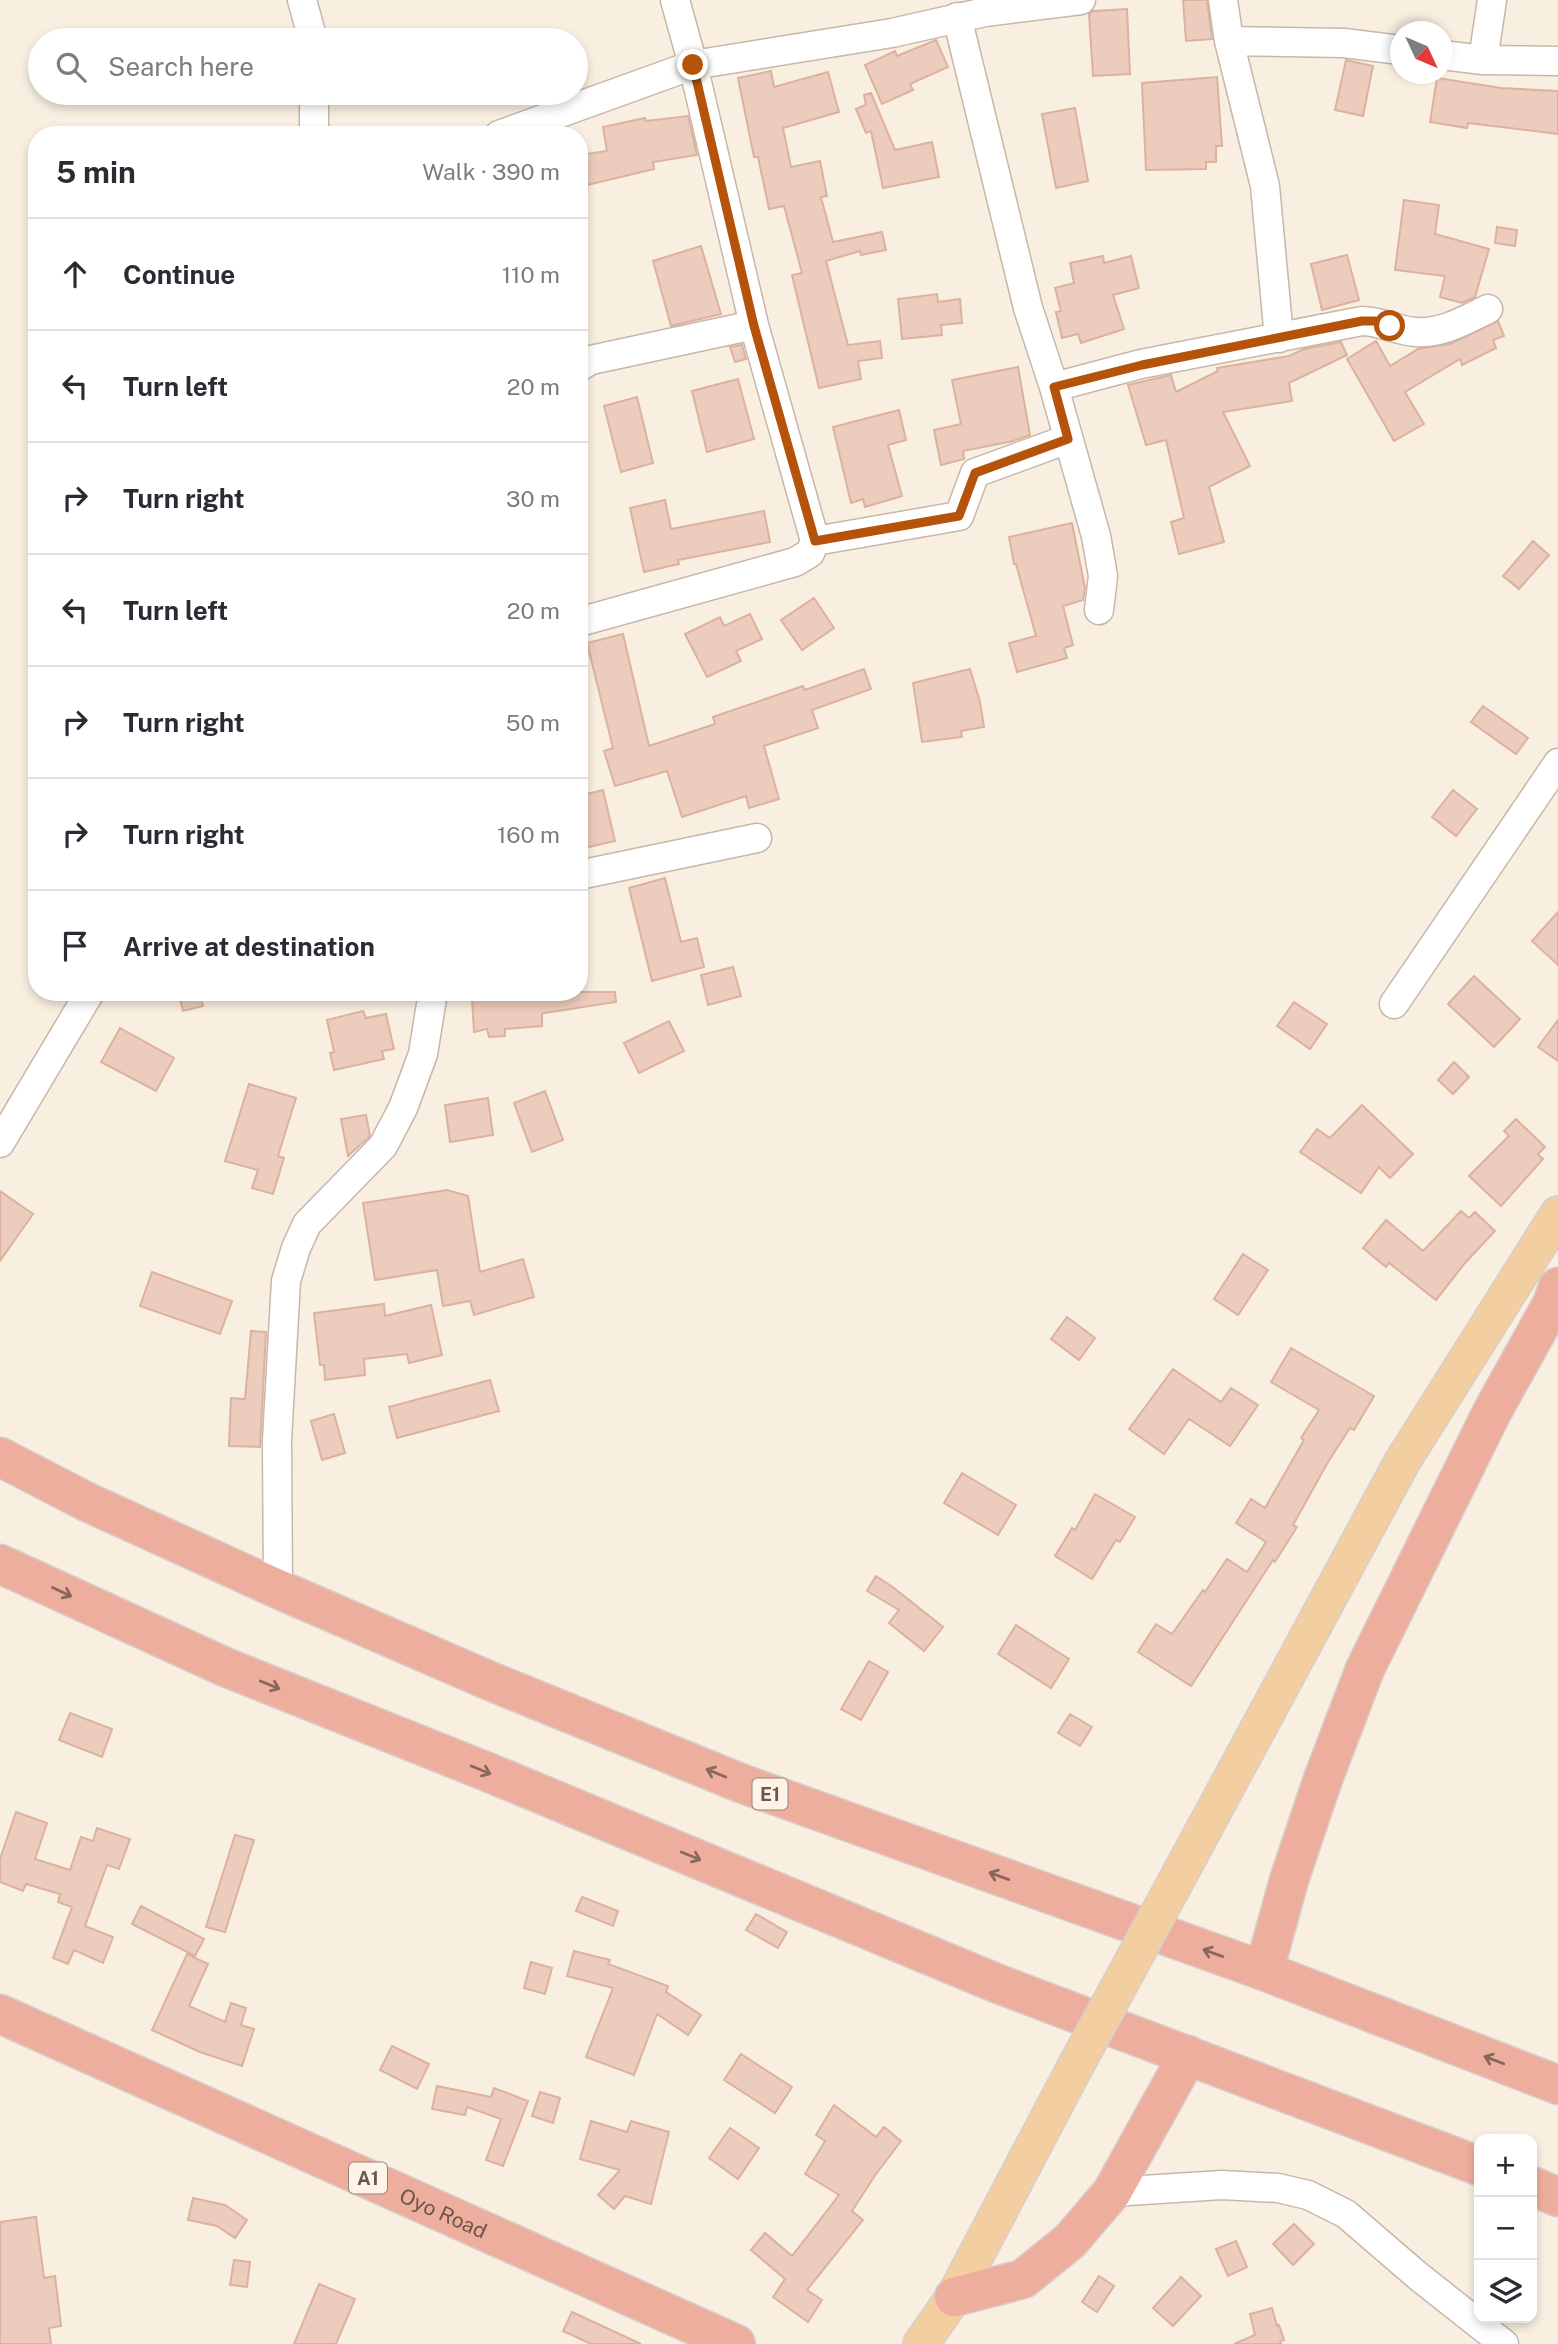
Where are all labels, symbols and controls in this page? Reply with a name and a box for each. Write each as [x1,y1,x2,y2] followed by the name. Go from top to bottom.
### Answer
[1390,21,1453,84] north arrow
[28,28,588,105] search box
[52,48,90,86] icon: search
[677,49,708,80] route end
[108,51,254,82] text: Search here
[56,154,136,190] text: 5 min
[422,158,560,185] text: Walk · 390 m
[56,255,94,293] icon: ahead
[123,259,235,290] text: Continue
[502,261,560,288] text: 110 m
[1374,310,1405,341] route start
[56,367,94,405] icon: left
[123,371,228,402] text: Turn left
[507,373,560,400] text: 20 m
[56,479,94,517] icon: right
[123,483,245,514] text: Turn right
[506,485,560,512] text: 30 m
[56,591,94,629] icon: left
[123,595,228,626] text: Turn left
[507,597,560,624] text: 20 m
[56,703,94,741] icon: right
[123,707,245,738] text: Turn right
[506,709,560,736] text: 50 m
[56,815,94,853] icon: right
[123,819,245,850] text: Turn right
[497,821,560,848] text: 160 m
[56,927,94,965] icon: arrive
[123,931,375,962] text: Arrive at destination
[51,1586,72,1599] one-way arrow
[258,1679,280,1692] one-way arrow
[469,1764,491,1777] one-way arrow
[706,1766,727,1779] one-way arrow
[752,1778,788,1810] road number: E1
[680,1851,701,1864] one-way arrow
[989,1868,1011,1881] one-way arrow
[1203,1945,1225,1958] one-way arrow
[1484,2053,1506,2065] one-way arrow
[1474,2134,1537,2323] map controls
[1474,2134,1537,2197] button: +
[349,2162,387,2194] road number: A1
[396,2182,491,2243] street label: Oyo Road
[1474,2197,1537,2260] button: −
[1474,2260,1537,2323] button: layers

